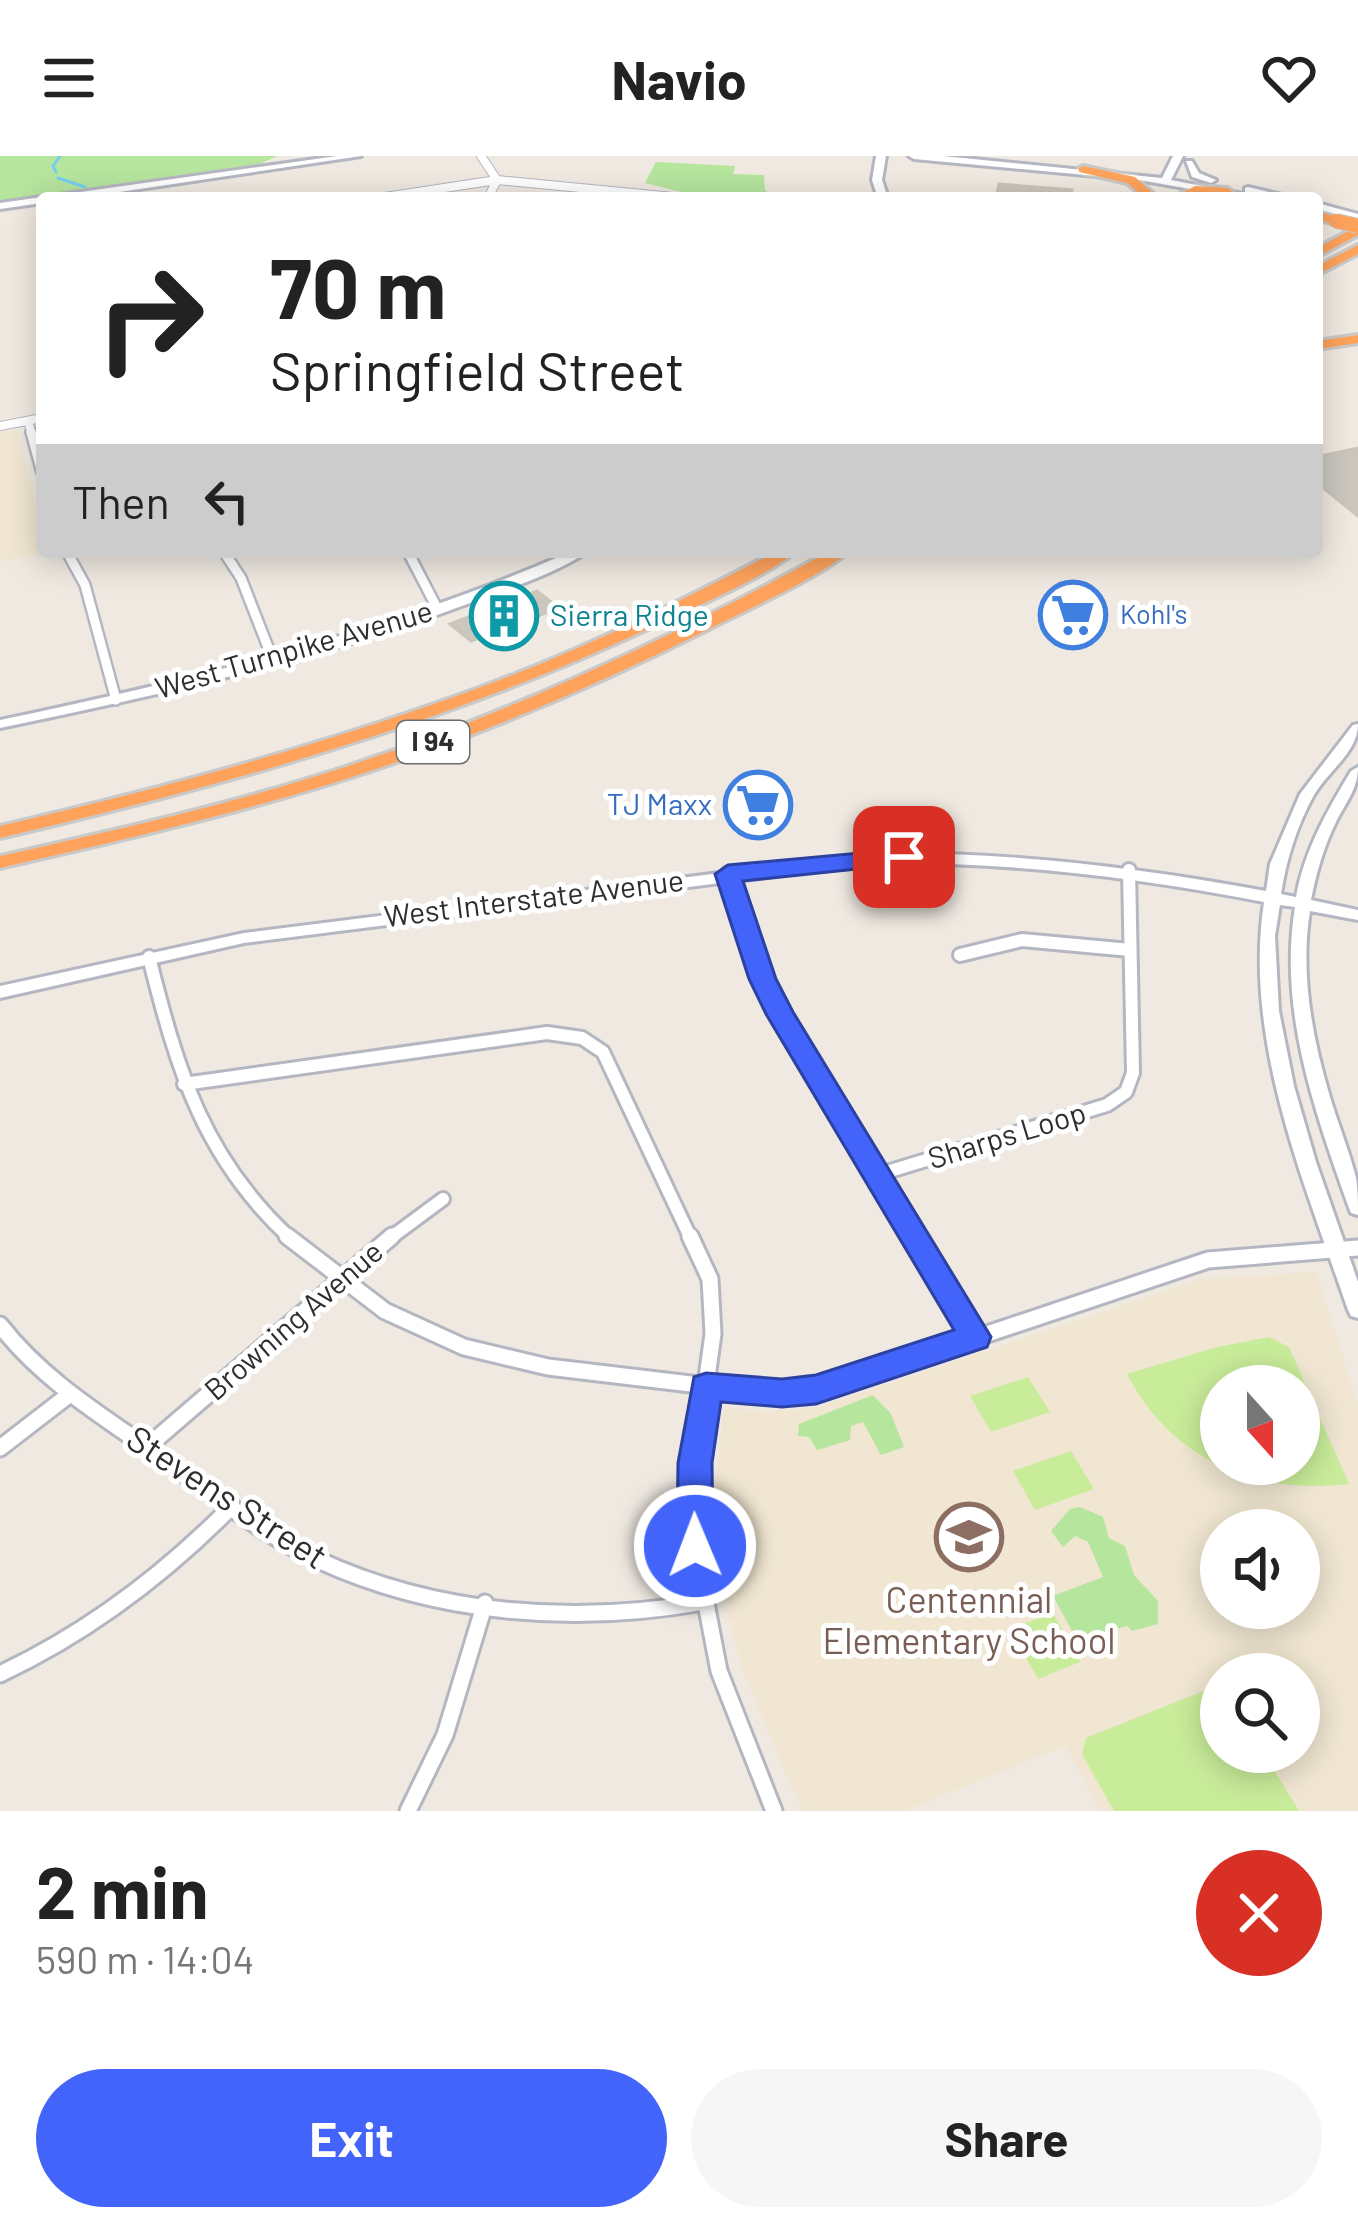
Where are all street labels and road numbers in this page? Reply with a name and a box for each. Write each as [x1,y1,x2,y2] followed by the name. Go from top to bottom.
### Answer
[151,591,436,705] street label: West Turnpike Avenue
[397,721,469,763] road number: I 94
[382,861,686,933] street label: West Interstate Avenue
[923,1093,1090,1175] street label: Sharps Loop
[196,1232,389,1407] street label: Browning Avenue
[120,1415,336,1576] street label: Stevens Street

